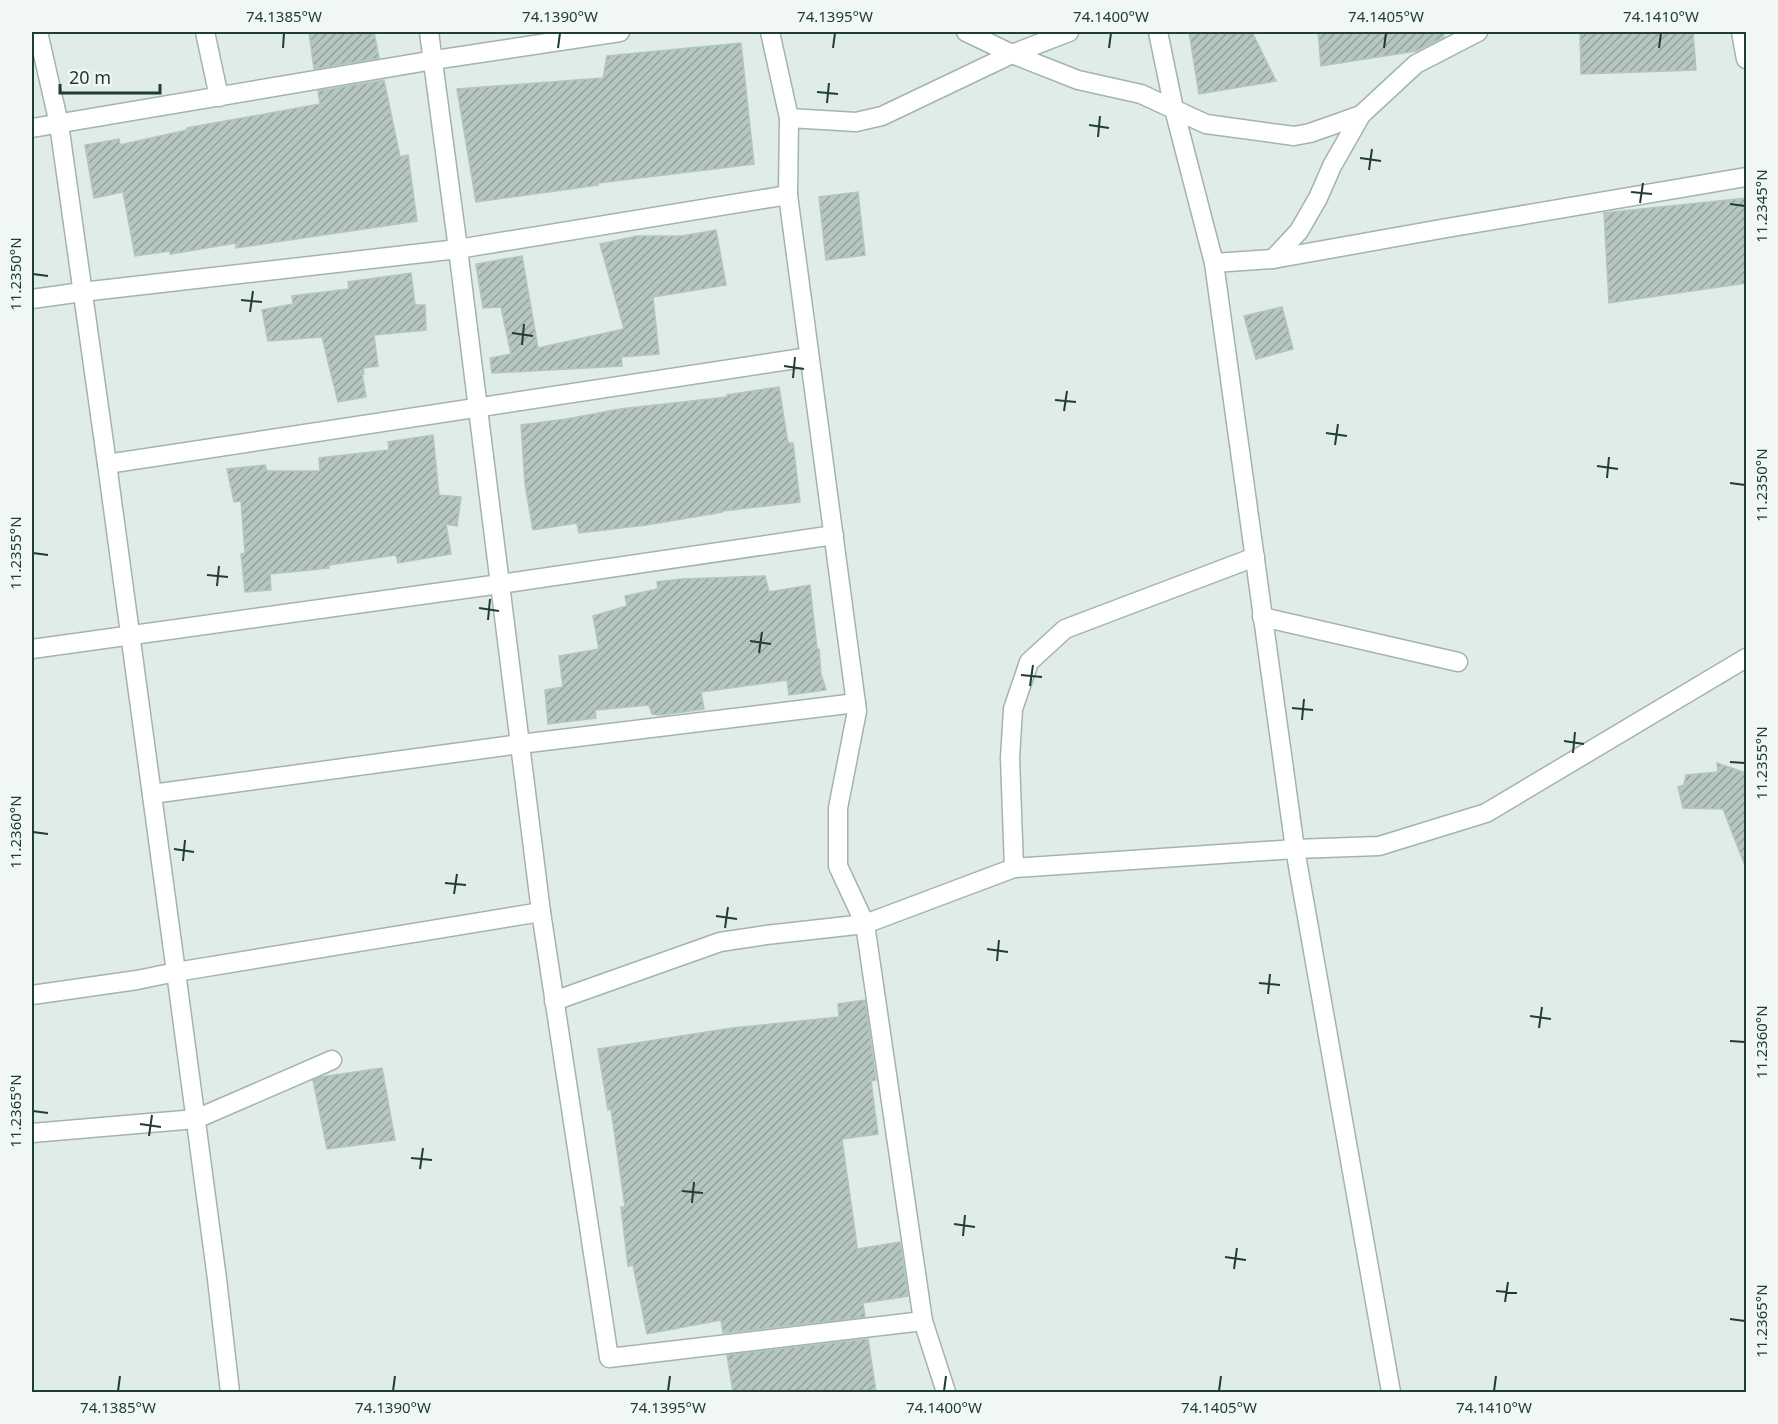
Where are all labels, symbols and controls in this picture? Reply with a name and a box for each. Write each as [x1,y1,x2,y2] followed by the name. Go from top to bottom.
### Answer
[246,6,322,26] text: 74.1385°W
[522,6,598,26] text: 74.1390°W
[797,6,873,26] text: 74.1395°W
[1073,6,1149,26] text: 74.1400°W
[1348,6,1424,26] text: 74.1405°W
[1623,6,1699,26] text: 74.1410°W
[60,57,160,95] scale bar
[69,65,111,89] text: 20 m
[1751,169,1771,243] text: 11.2345°N
[5,237,25,311] text: 11.2350°N
[1751,448,1771,522] text: 11.2350°N
[5,516,25,590] text: 11.2355°N
[1751,726,1771,800] text: 11.2355°N
[5,795,25,869] text: 11.2360°N
[1751,1005,1771,1079] text: 11.2360°N
[5,1074,25,1148] text: 11.2365°N
[1751,1284,1771,1358] text: 11.2365°N
[80,1397,156,1417] text: 74.1385°W
[355,1397,431,1417] text: 74.1390°W
[630,1397,706,1417] text: 74.1395°W
[906,1397,982,1417] text: 74.1400°W
[1181,1397,1257,1417] text: 74.1405°W
[1456,1397,1532,1417] text: 74.1410°W

